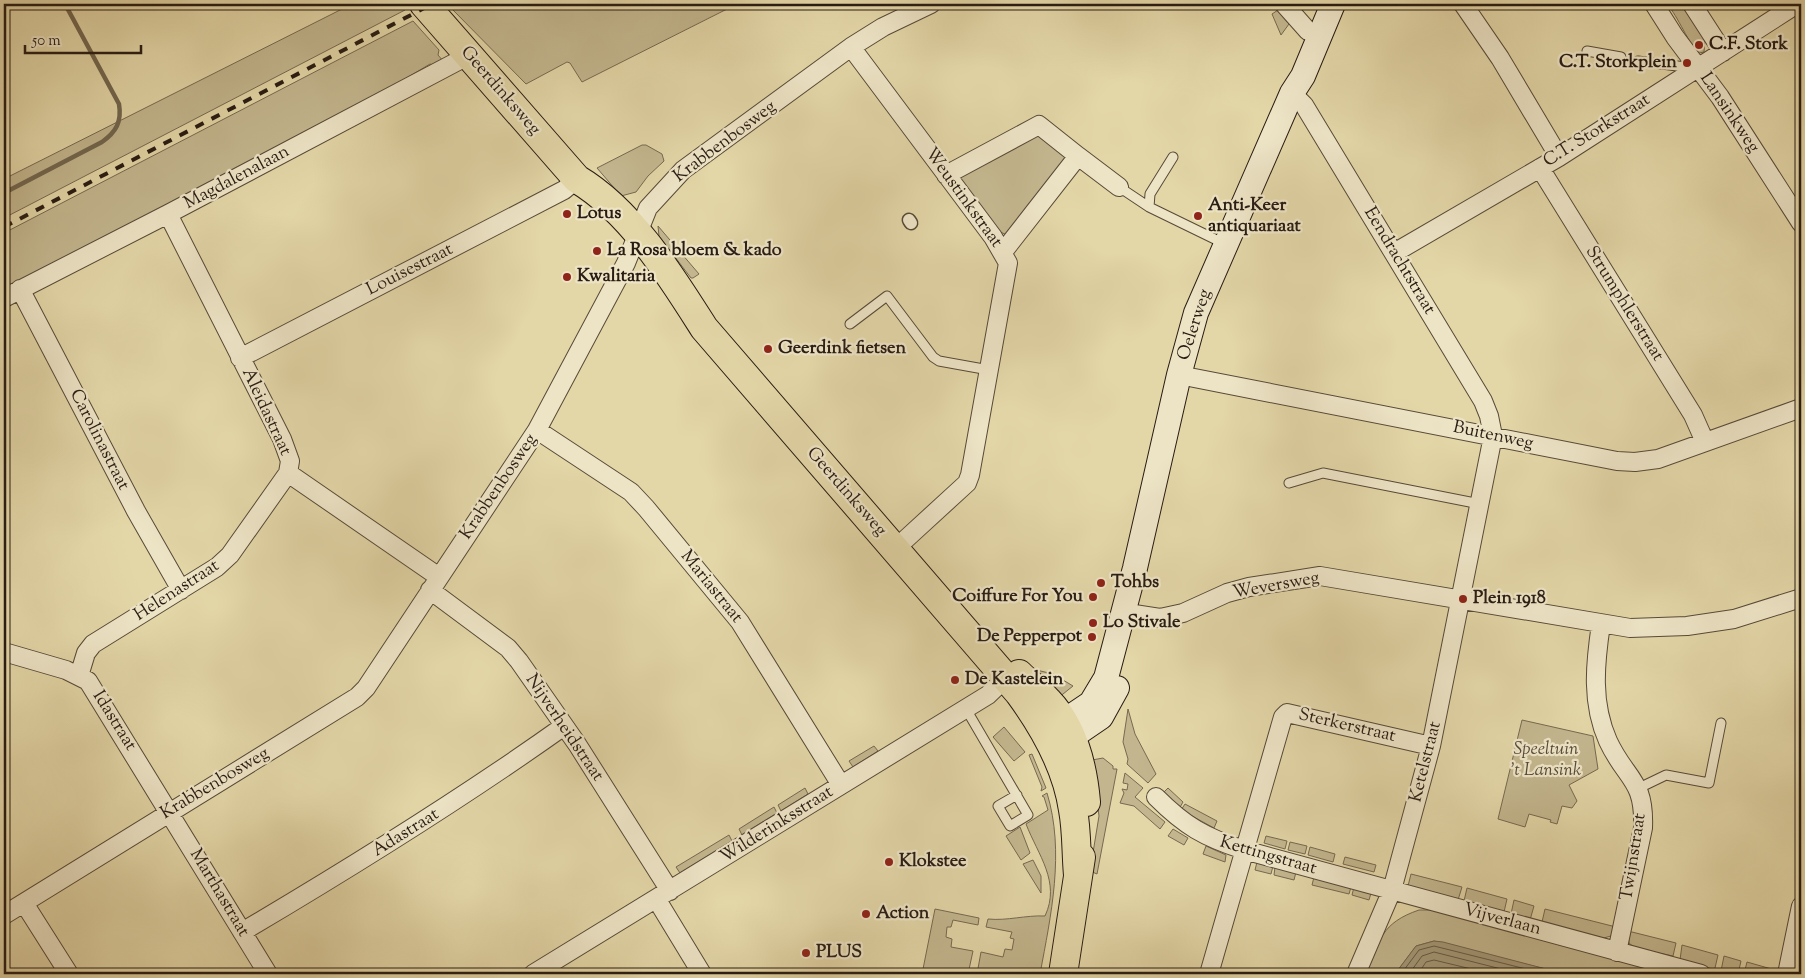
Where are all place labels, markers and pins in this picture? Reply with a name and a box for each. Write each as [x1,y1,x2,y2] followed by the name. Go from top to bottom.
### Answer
[1709,32,1788,58] place label: C.F. Stork
[1693,39,1705,51] marker: C.F. Stork
[1559,50,1677,76] place label: C.T. Storkplein
[1681,57,1693,69] marker: C.T. Storkplein
[1208,193,1302,240] place label: Anti-Keer antiquariaat
[577,201,621,227] place label: Lotus
[561,208,573,220] marker: Lotus
[1192,210,1204,222] marker: Anti-Keer antiquariaat
[607,238,782,264] place label: La Rosa bloem & kado
[591,245,603,257] marker: La Rosa bloem & kado
[577,264,656,290] place label: Kwalitaria
[561,271,573,283] marker: Kwalitaria
[778,336,906,362] place label: Geerdink fietsen
[762,343,774,355] marker: Geerdink fietsen
[1111,570,1159,596] place label: Tohbs
[1095,577,1107,589] marker: Tohbs
[952,584,1084,610] place label: Coiffure For You
[1473,586,1546,612] place label: Plein 1918
[1087,591,1099,603] marker: Coiffure For You
[1457,593,1469,605] marker: Plein 1918
[1103,610,1181,636] place label: Lo Stivale
[1087,617,1099,629] marker: Lo Stivale
[977,624,1083,650] place label: De Pepperpot
[1086,631,1098,643] marker: De Pepperpot
[965,667,1064,693] place label: De Kastelein
[949,674,961,686] marker: De Kastelein
[899,849,967,875] place label: Klokstee
[883,856,895,868] marker: Klokstee
[876,901,930,927] place label: Action
[860,908,872,920] marker: Action
[816,940,862,966] place label: PLUS
[800,947,812,959] marker: PLUS

